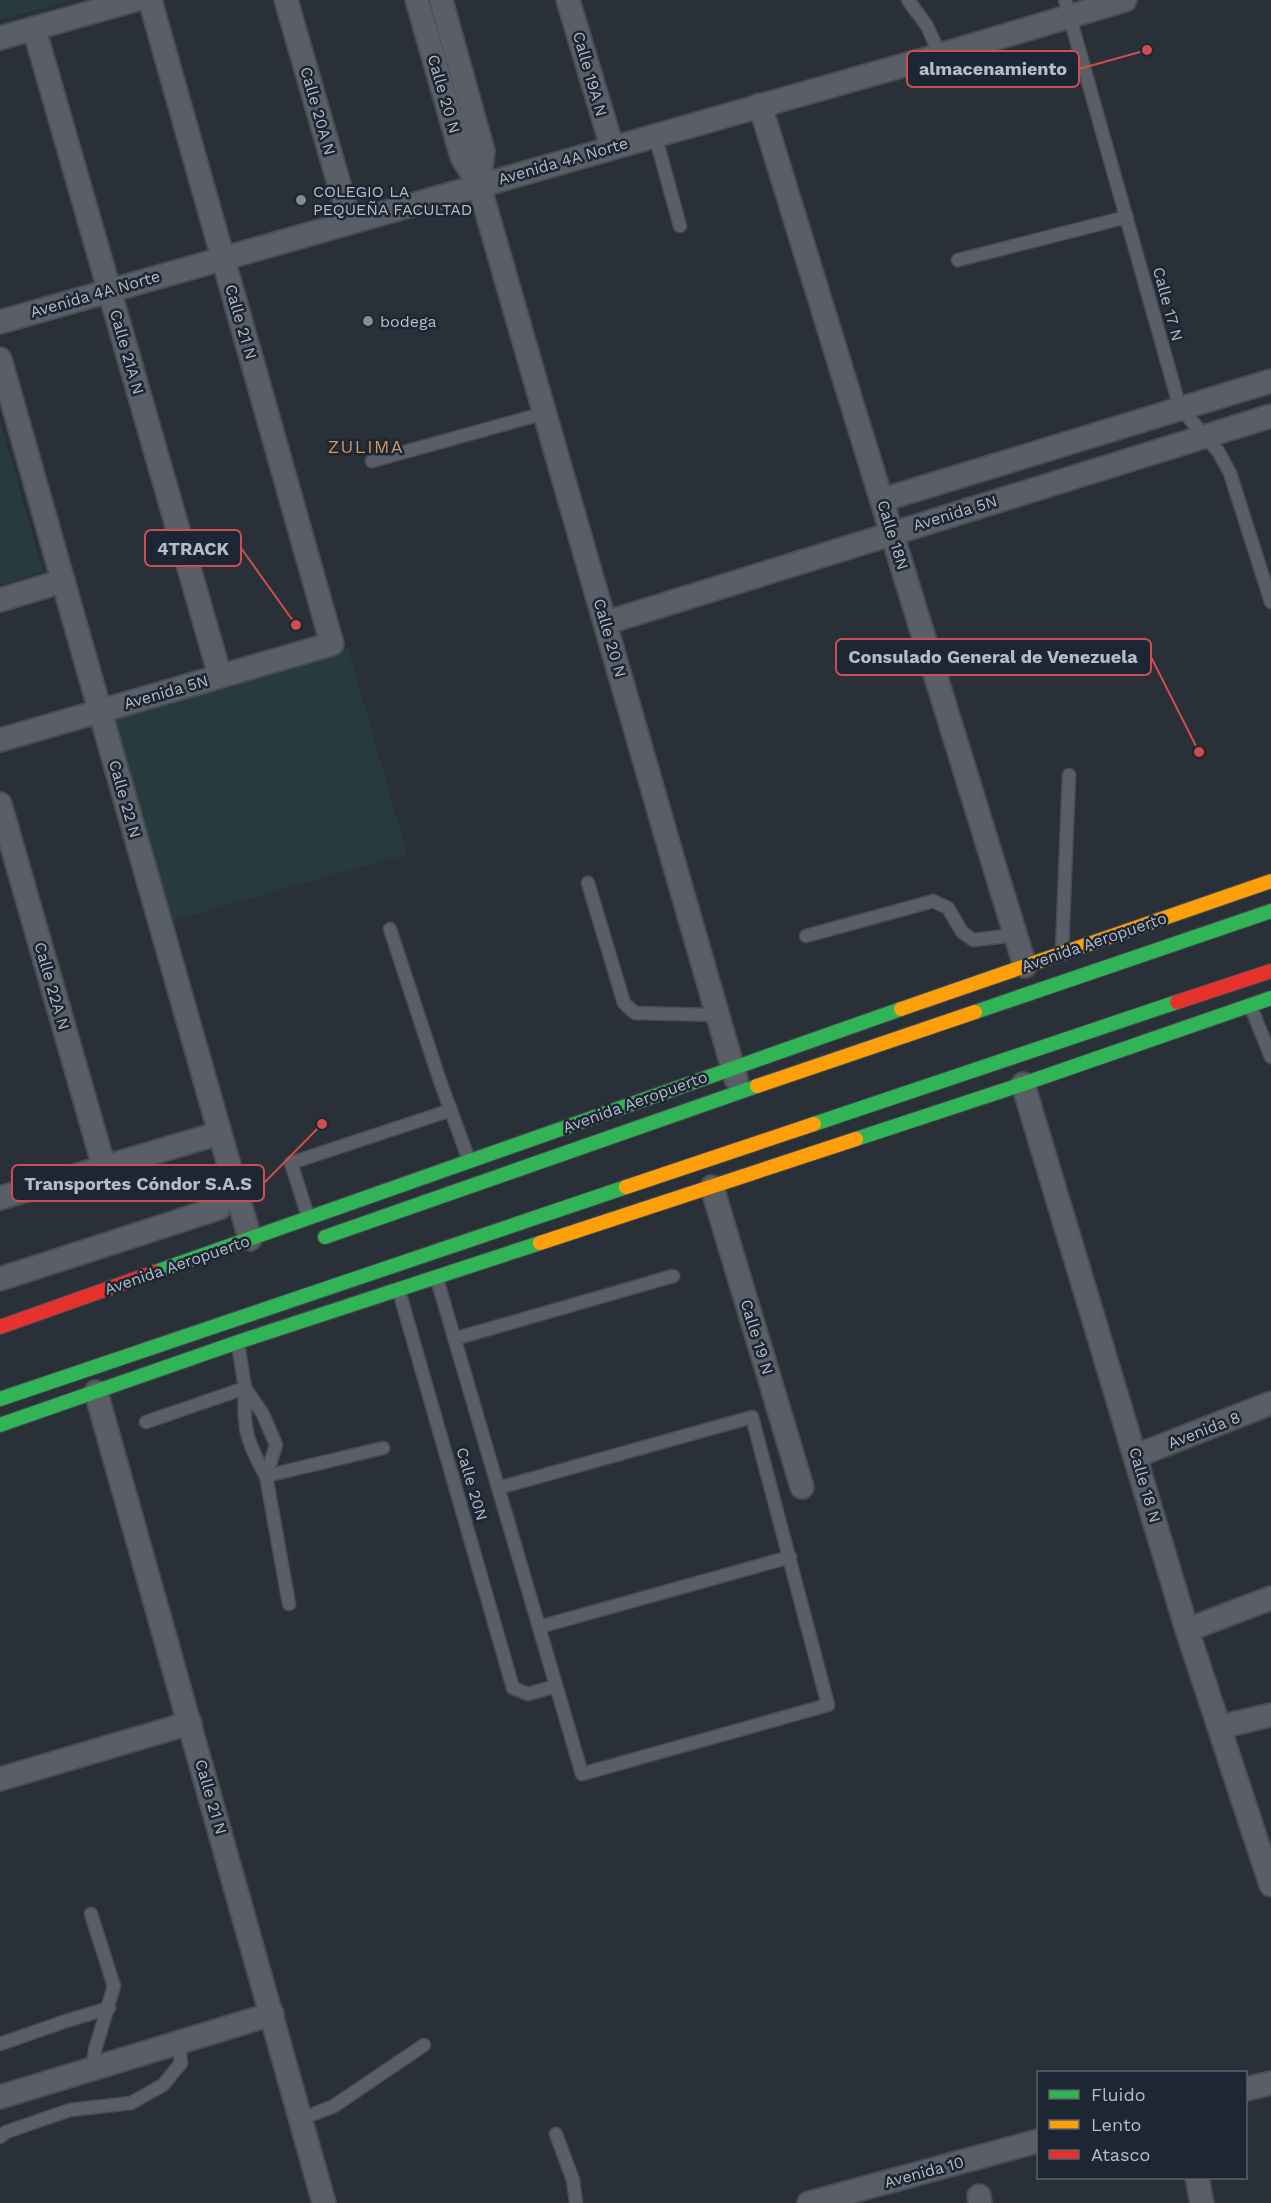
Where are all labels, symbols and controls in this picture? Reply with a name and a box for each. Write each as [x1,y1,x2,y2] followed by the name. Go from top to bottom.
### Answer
[569,29,611,119] street label: Calle 19A N
[907,51,1079,87] callout: almacenamiento
[424,52,464,136] street label: Calle 20 N
[919,58,1067,79] text: almacenamiento
[296,65,340,157] street label: Calle 20A N
[496,133,630,189] street label: Avenida 4A Norte
[313,182,472,219] place label: COLEGIO LA PEQUEÑA FACULTAD
[294,193,308,207] marker: COLEGIO LA PEQUEÑA FACULTAD
[1149,265,1187,343] street label: Calle 17 N
[28,266,162,322] street label: Avenida 4A Norte
[221,282,261,362] street label: Calle 21 N
[106,307,148,397] street label: Calle 21A N
[380,312,436,331] place label: bodega
[361,314,375,328] marker: bodega
[328,436,404,457] district label: ZULIMA
[911,491,999,535] street label: Avenida 5N
[873,498,913,572] street label: Calle 18N
[145,530,241,566] callout: 4TRACK
[157,538,229,559] text: 4TRACK
[590,596,630,680] street label: Calle 20 N
[836,639,1151,675] callout: Consulado General de Venezuela
[848,646,1138,667] text: Consulado General de Venezuela
[122,671,210,713] street label: Avenida 5N
[105,758,145,840] street label: Calle 22 N
[1019,908,1169,976] street label: Avenida Aeropuerto
[30,940,74,1032] street label: Calle 22A N
[560,1067,710,1137] street label: Avenida Aeropuerto
[12,1165,264,1201] callout: Transportes Cóndor S.A.S
[24,1173,252,1194] text: Transportes Cóndor S.A.S
[102,1231,252,1299] street label: Avenida Aeropuerto
[737,1297,777,1377] street label: Calle 19 N
[1165,1408,1243,1452] street label: Avenida 8
[452,1445,492,1523] street label: Calle 20N
[1125,1445,1165,1525] street label: Calle 18 N
[191,1757,231,1837] street label: Calle 21 N
[1037,2071,1247,2179] legend
[1091,2084,1145,2105] text: Fluido
[1091,2114,1141,2135] text: Lento
[1091,2144,1150,2165] text: Atasco
[882,2152,966,2192] street label: Avenida 10

